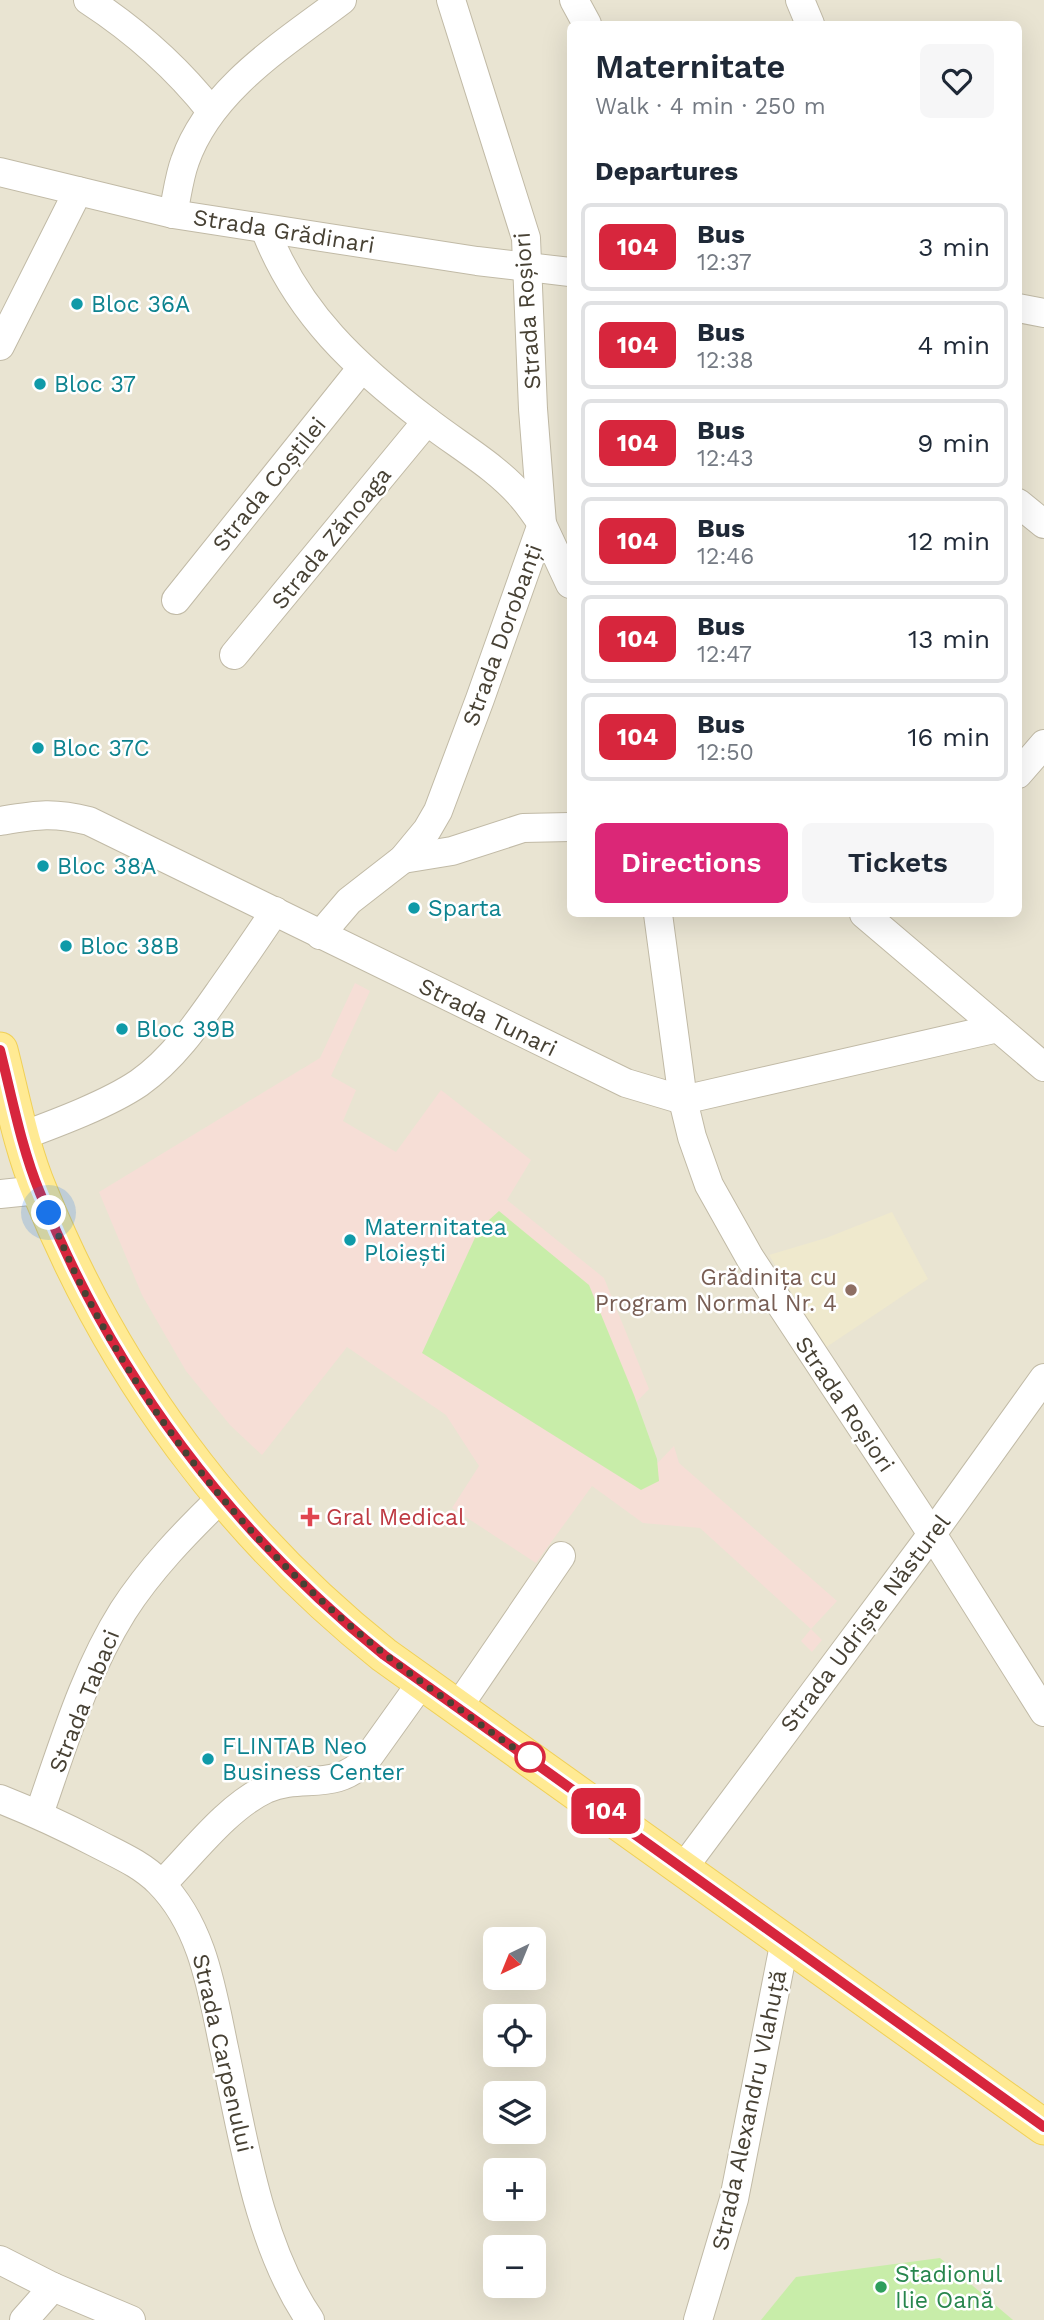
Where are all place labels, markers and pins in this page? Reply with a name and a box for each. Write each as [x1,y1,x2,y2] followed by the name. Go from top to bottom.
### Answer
[91,291,190,318] place label: Bloc 36A
[69,296,85,312] marker: Bloc 36A
[54,371,136,398] place label: Bloc 37
[32,376,48,392] marker: Bloc 37
[52,735,149,762] place label: Bloc 37C
[30,740,46,756] marker: Bloc 37C
[57,853,156,880] place label: Bloc 38A
[35,858,51,874] marker: Bloc 38A
[428,895,501,922] place label: Sparta
[406,900,422,916] marker: Sparta
[80,933,179,960] place label: Bloc 38B
[58,938,74,954] marker: Bloc 38B
[136,1016,235,1043] place label: Bloc 39B
[114,1021,130,1037] marker: Bloc 39B
[364,1214,507,1267] place label: Maternitatea Ploiești
[342,1232,358,1248] marker: Maternitatea Ploiești
[595,1264,837,1317] place label: Grădinița cu Program Normal Nr. 4
[843,1282,859,1298] marker: Grădinița cu Program Normal Nr. 4
[326,1504,465,1531] place label: Gral Medical
[300,1507,320,1527] marker: Gral Medical
[222,1733,404,1786] place label: FLINTAB Neo Business Center
[515,1742,545,1772] unlabelled marker
[200,1751,216,1767] marker: FLINTAB Neo Business Center
[895,2261,1002,2314] place label: Stadionul Ilie Oană
[873,2279,889,2295] marker: Stadionul Ilie Oană

